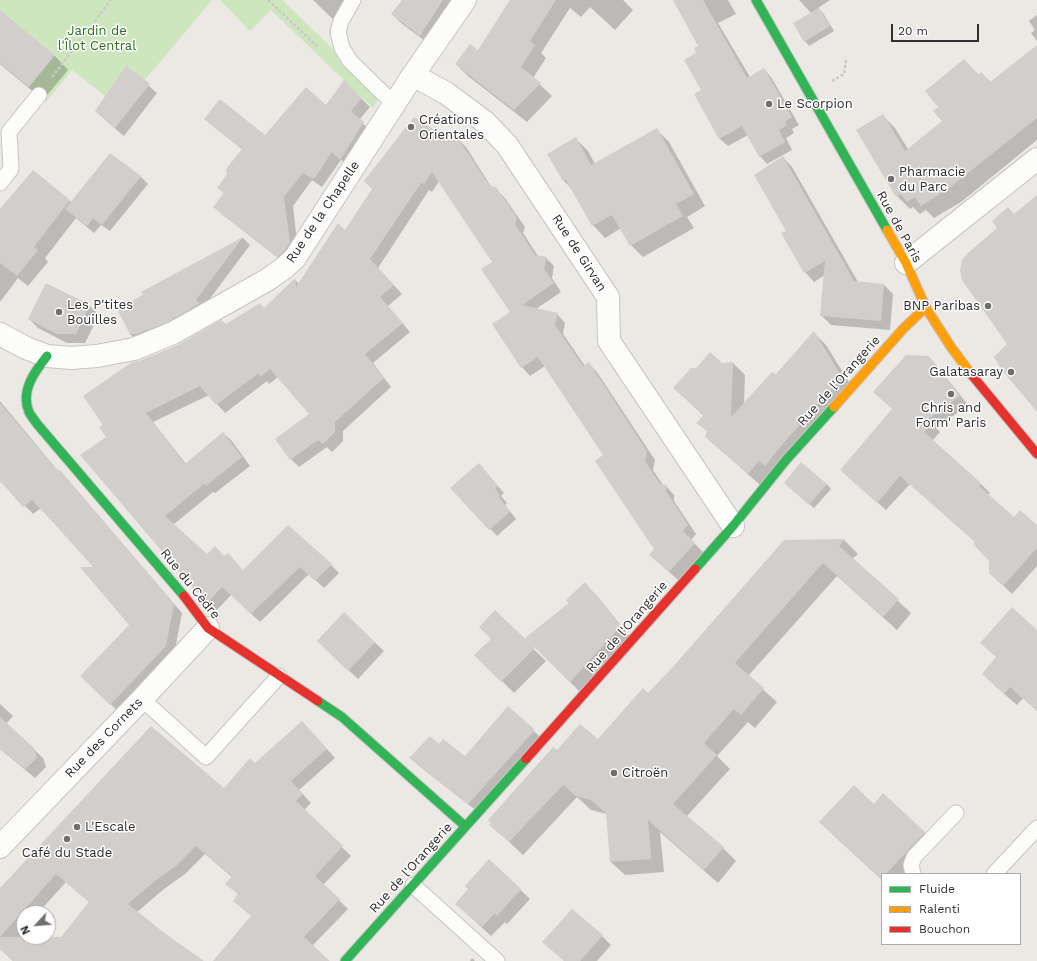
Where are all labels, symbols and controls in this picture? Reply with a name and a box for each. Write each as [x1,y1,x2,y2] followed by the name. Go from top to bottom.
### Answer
[893,16,981,42] scale bar
[58,23,136,54] park label: Jardin de l'Îlot Central
[898,24,928,38] text: 20 m
[777,96,853,112] place label: Le Scorpion
[764,99,774,109] marker: Le Scorpion
[419,112,484,143] place label: Créations Orientales
[406,122,416,132] marker: Créations Orientales
[283,158,363,266] street label: Rue de la Chapelle
[899,164,966,195] place label: Pharmacie du Parc
[886,174,896,184] marker: Pharmacie du Parc
[873,188,925,266] street label: Rue de Paris
[548,212,610,294] street label: Rue de Girvan
[67,297,133,328] place label: Les P'tites Bouilles
[903,298,980,314] place label: BNP Paribas
[983,301,993,311] marker: BNP Paribas
[54,307,64,317] marker: Les P'tites Bouilles
[794,333,884,429] street label: Rue de l'Orangerie
[929,364,1003,380] place label: Galatasaray
[1006,367,1016,377] marker: Galatasaray
[946,389,956,399] marker: Chris and Form' Paris
[916,400,986,431] place label: Chris and Form' Paris
[157,546,223,622] street label: Rue du Cèdre
[583,578,671,676] street label: Rue de l'Orangerie
[62,695,146,781] street label: Rue des Cornets
[622,765,668,781] place label: Citroën
[609,768,619,778] marker: Citroën
[85,819,136,835] place label: L'Escale
[366,820,456,916] street label: Rue de l'Orangerie
[72,822,82,832] marker: L'Escale
[62,834,72,844] marker: Café du Stade
[22,845,112,861] place label: Café du Stade
[881,873,1021,945] legend
[919,882,955,896] text: Fluide
[919,902,960,916] text: Ralenti
[16,905,56,945] north arrow
[919,922,970,936] text: Bouchon
[18,924,33,937] text: N

